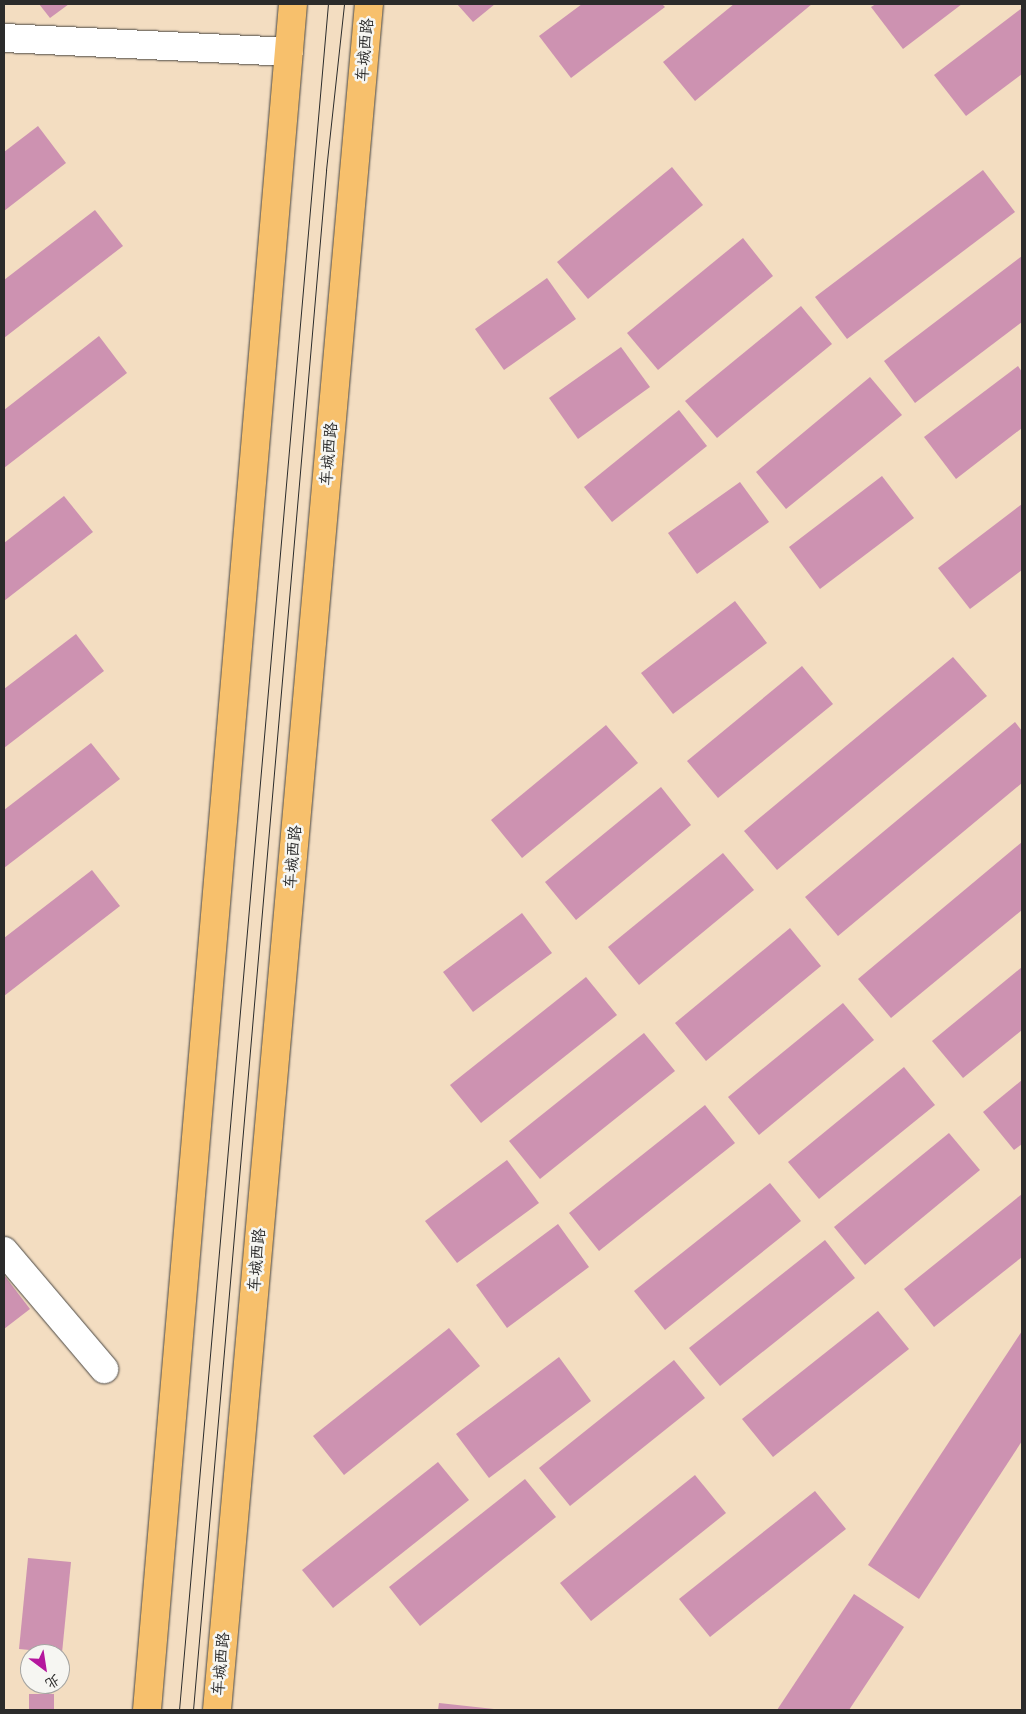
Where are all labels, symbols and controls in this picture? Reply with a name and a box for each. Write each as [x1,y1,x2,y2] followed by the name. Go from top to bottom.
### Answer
[353,17,377,83] street label: 车城西路
[317,421,341,487] street label: 车城西路
[281,824,305,890] street label: 车城西路
[245,1227,269,1293] street label: 车城西路
[209,1631,233,1697] street label: 车城西路
[20,1644,70,1694] north arrow
[42,1671,63,1692] text: 北

